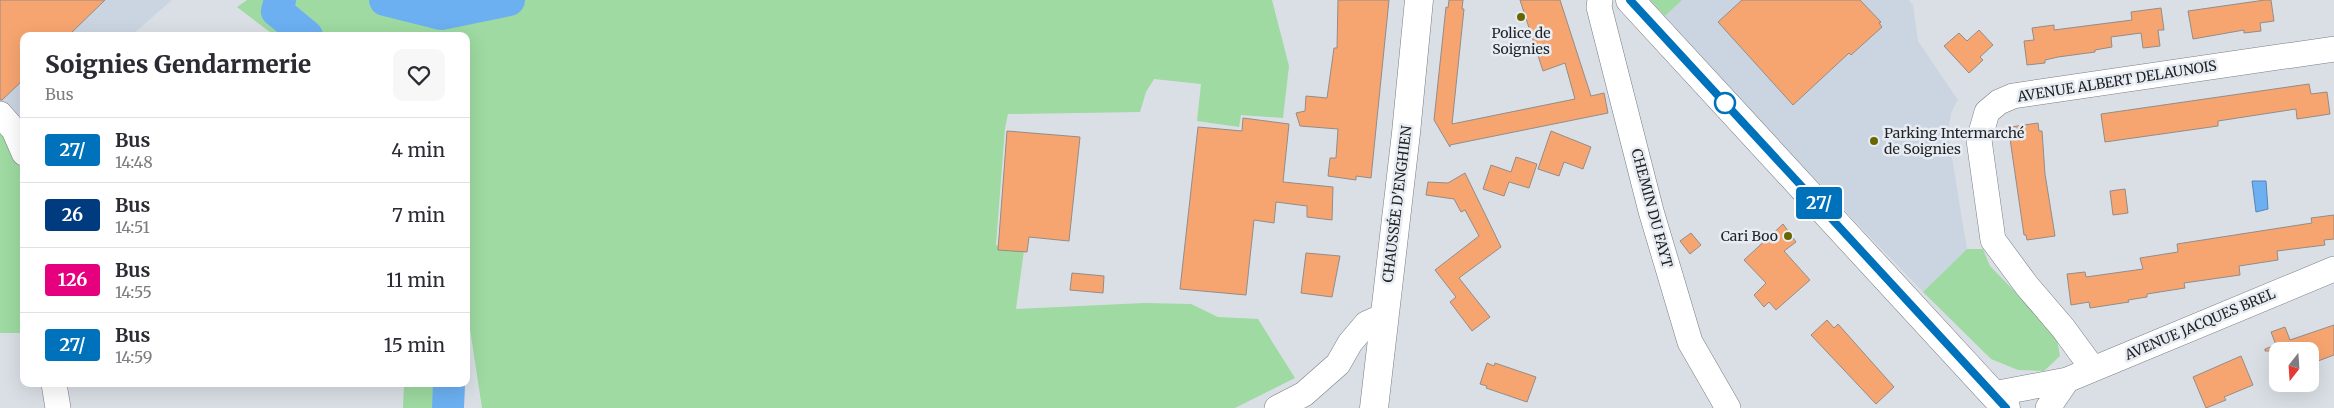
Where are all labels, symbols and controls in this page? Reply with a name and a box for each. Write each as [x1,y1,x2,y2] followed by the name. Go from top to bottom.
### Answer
[1515,11,1527,23] marker: Police de Soignies
[1491,24,1551,58] place label: Police de Soignies
[45,49,311,80] text: Soignies Gendarmerie
[393,49,445,101] button: heart
[2015,56,2218,106] street label: AVENUE ALBERT DELAUNOIS
[45,84,74,104] text: Bus
[1714,92,1736,114] unlabelled marker
[1378,124,1416,283] street label: CHAUSSÉE D'ENGHIEN
[1884,124,2024,158] place label: Parking Intermarché de Soignies
[115,128,150,152] text: Bus
[1868,135,1880,147] marker: Parking Intermarché de Soignies
[60,138,85,161] text: 27/
[391,138,445,162] text: 4 min
[1627,147,1677,270] street label: CHEMIN DU FAYT
[115,152,153,172] text: 14:48
[1790,187,1848,219] line badge: 27/
[1806,191,1832,214] text: 27/
[115,193,150,217] text: Bus
[62,203,83,226] text: 26
[392,203,445,227] text: 7 min
[115,217,150,237] text: 14:51
[1721,227,1778,245] place label: Cari Boo
[1782,230,1794,242] marker: Cari Boo
[115,258,150,282] text: Bus
[58,268,87,291] text: 126
[386,268,445,292] text: 11 min
[115,282,152,302] text: 14:55
[2121,284,2278,364] street label: AVENUE JACQUES BREL
[115,323,150,347] text: Bus
[60,333,85,356] text: 27/
[384,333,445,357] text: 15 min
[2269,342,2319,392] north arrow
[2269,342,2319,392] map controls
[115,347,152,367] text: 14:59

